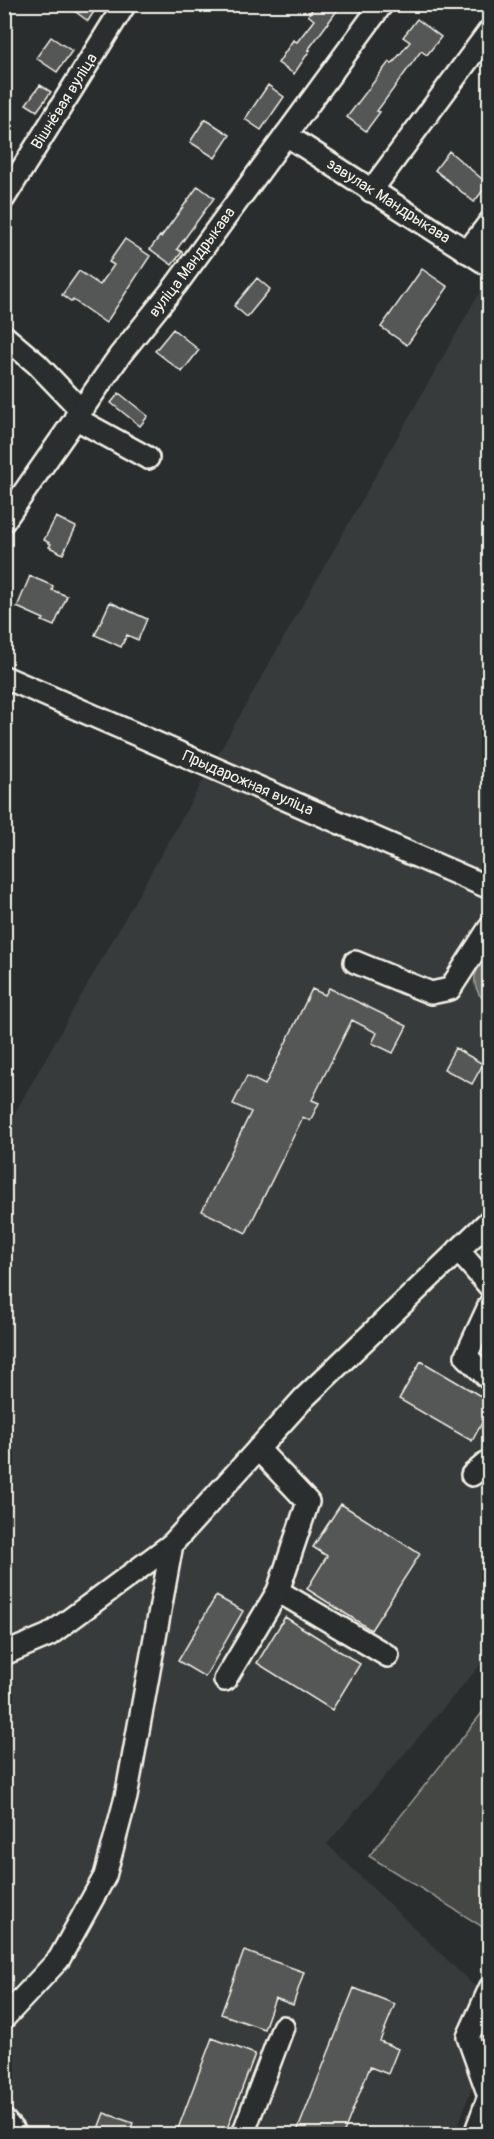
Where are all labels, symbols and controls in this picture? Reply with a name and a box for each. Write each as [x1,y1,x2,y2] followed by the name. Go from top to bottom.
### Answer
[27,49,102,153] street label: Вішнёвая вуліца
[323,154,454,248] street label: завулак Мандрыкава
[144,203,240,321] street label: вуліца Мандрыкава
[179,746,317,820] street label: Прыдарожная вуліца

